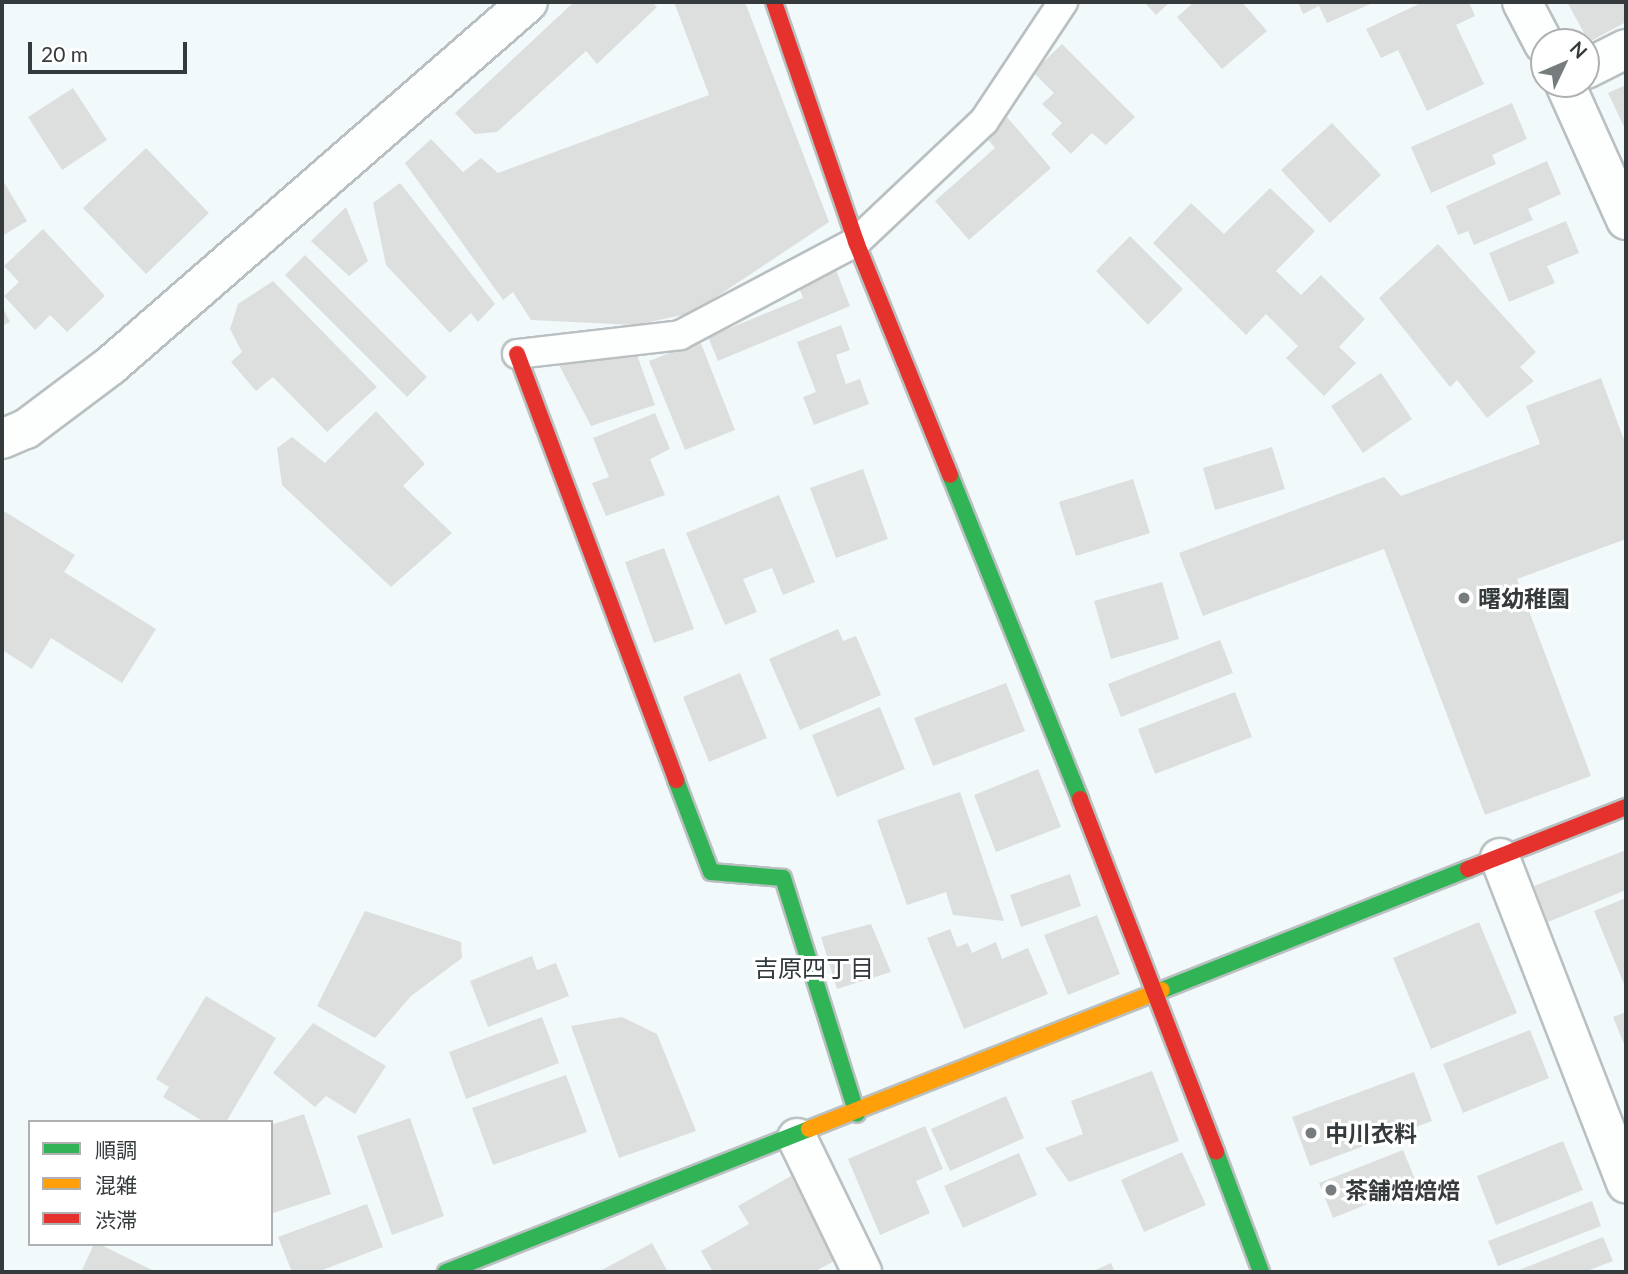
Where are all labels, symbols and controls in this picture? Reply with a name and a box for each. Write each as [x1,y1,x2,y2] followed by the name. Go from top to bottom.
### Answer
[32,28,191,72] scale bar
[1530,28,1600,98] north arrow
[1566,36,1592,63] text: N
[41,41,88,66] text: 20 m
[1478,584,1570,612] place label: 曙幼稚園
[1456,590,1472,606] marker: 曙幼稚園
[754,954,874,982] district label: 吉原四丁目
[1325,1119,1417,1147] place label: 中川衣料
[28,1120,273,1246] legend
[1303,1125,1319,1141] marker: 中川衣料
[95,1137,137,1162] text: 順調
[95,1172,137,1197] text: 混雑
[1345,1176,1460,1204] place label: 茶舗焙焙焙
[1323,1182,1339,1198] marker: 茶舗焙焙焙
[95,1207,137,1232] text: 渋滞

